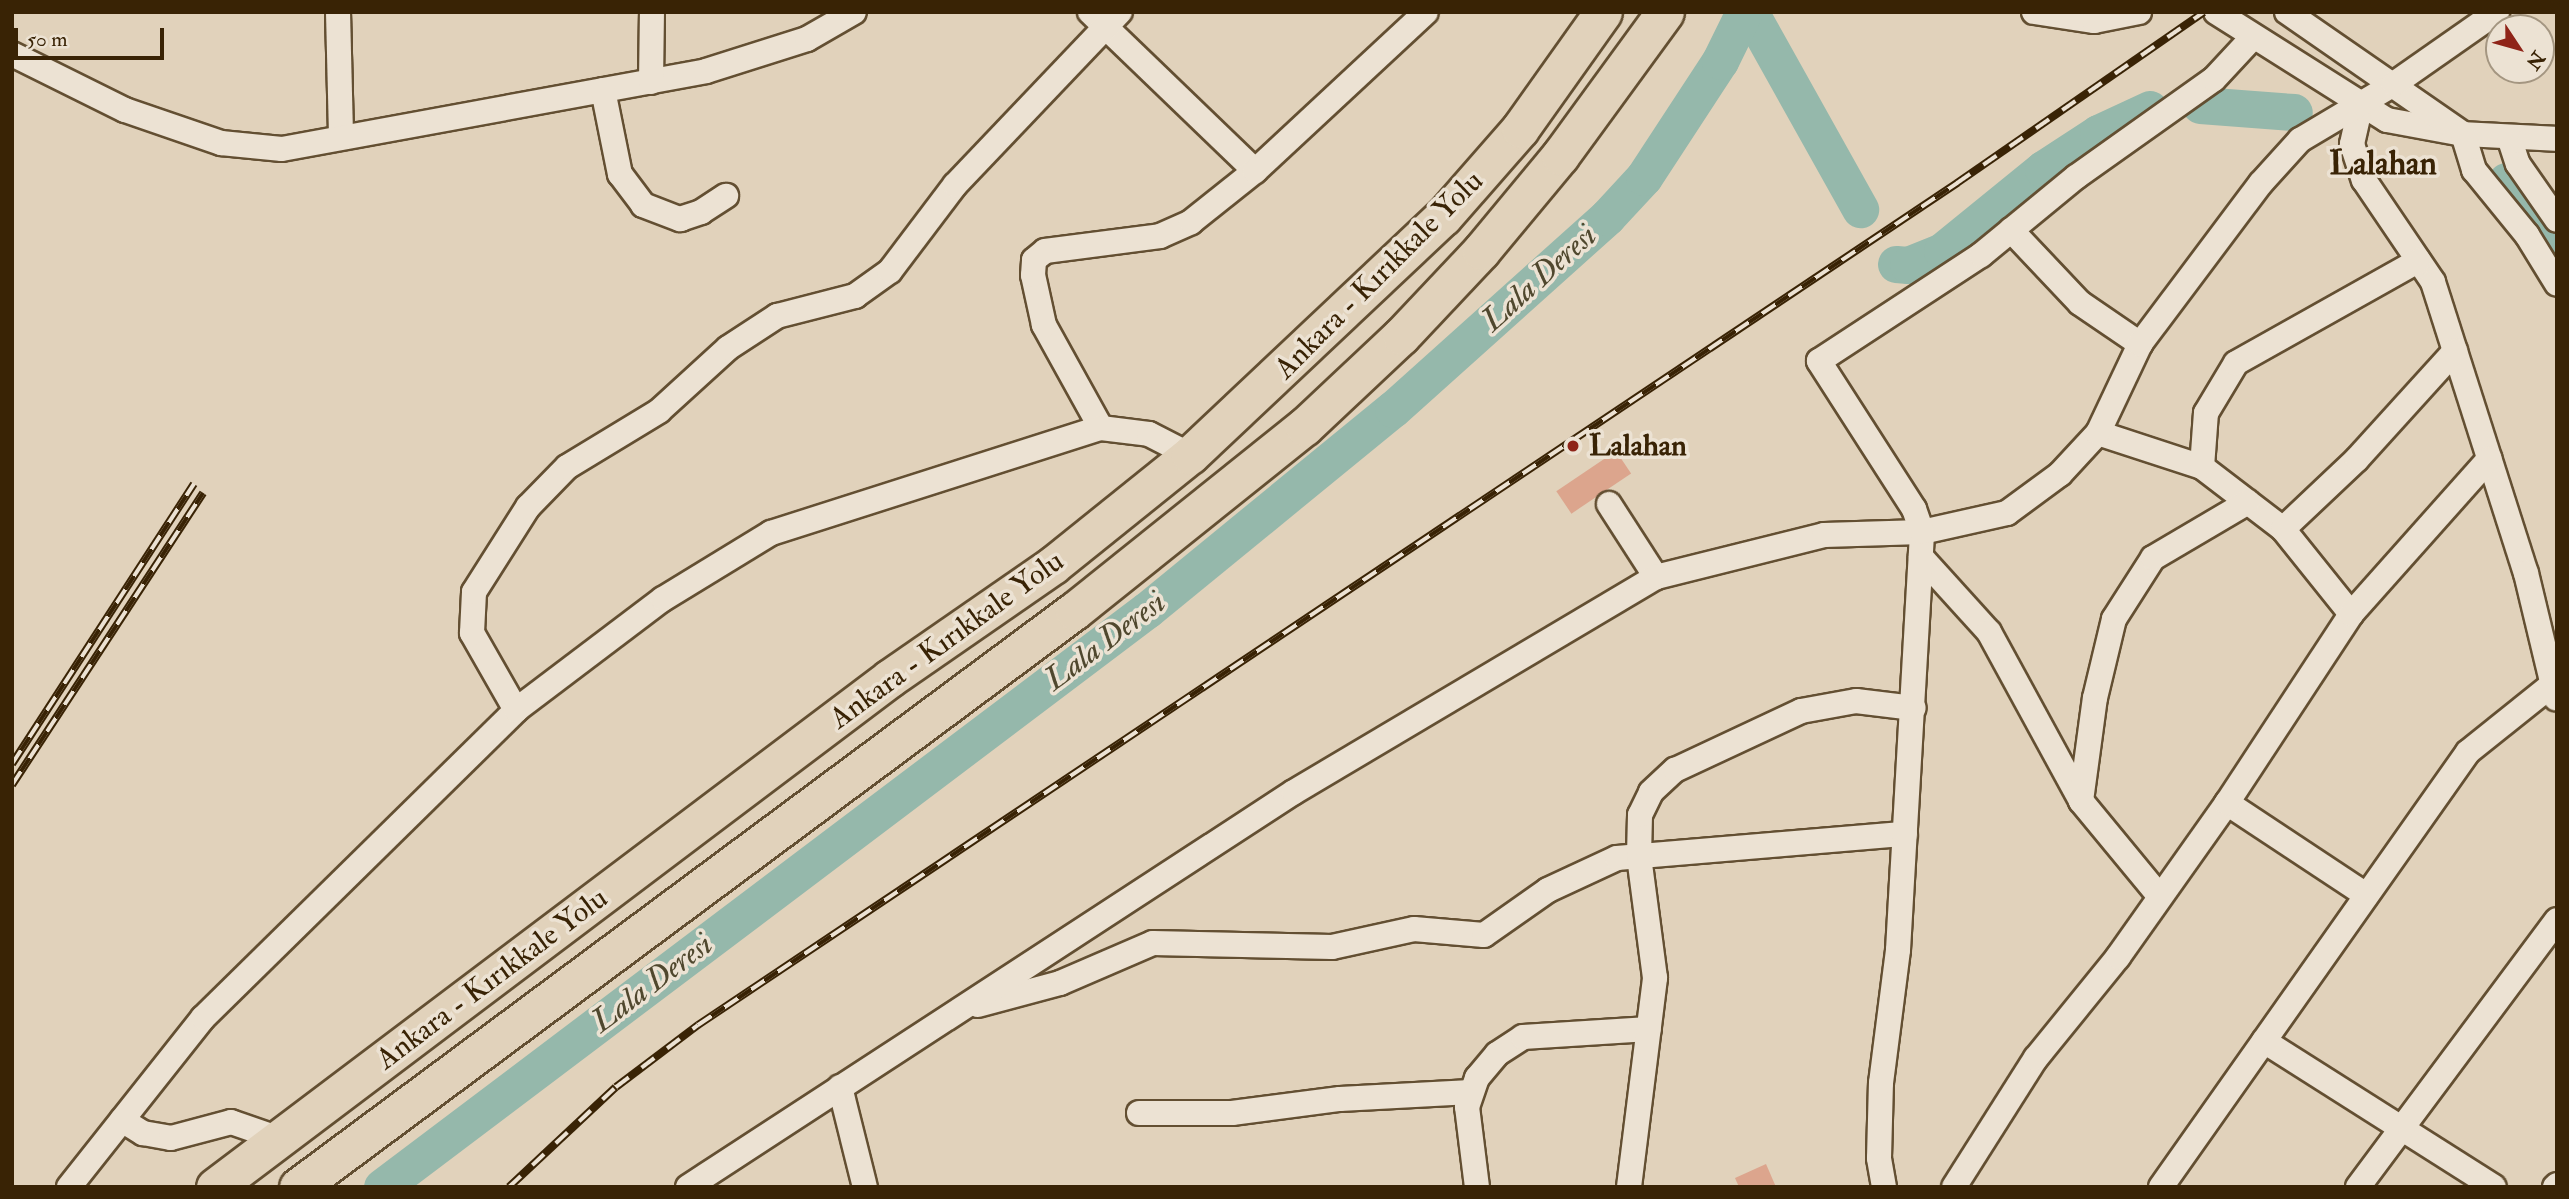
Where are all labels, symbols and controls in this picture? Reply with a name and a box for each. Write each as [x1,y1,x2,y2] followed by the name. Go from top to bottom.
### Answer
[18,14,168,58] scale bar
[2485,14,2555,84] north arrow
[27,26,68,53] text: 50 m
[2521,46,2550,74] text: N
[2329,144,2437,184] district label: Lalahan
[1267,163,1491,387] street label: Ankara - Kırıkkale Yolu
[1474,216,1604,340] water label: Lala Deresi
[1589,428,1687,464] place label: Lalahan
[1563,436,1583,456] marker: Lalahan
[823,543,1071,737] street label: Ankara - Kırıkkale Yolu
[1037,583,1173,699] water label: Lala Deresi
[369,880,615,1078] street label: Ankara - Kırıkkale Yolu
[584,925,720,1041] water label: Lala Deresi

